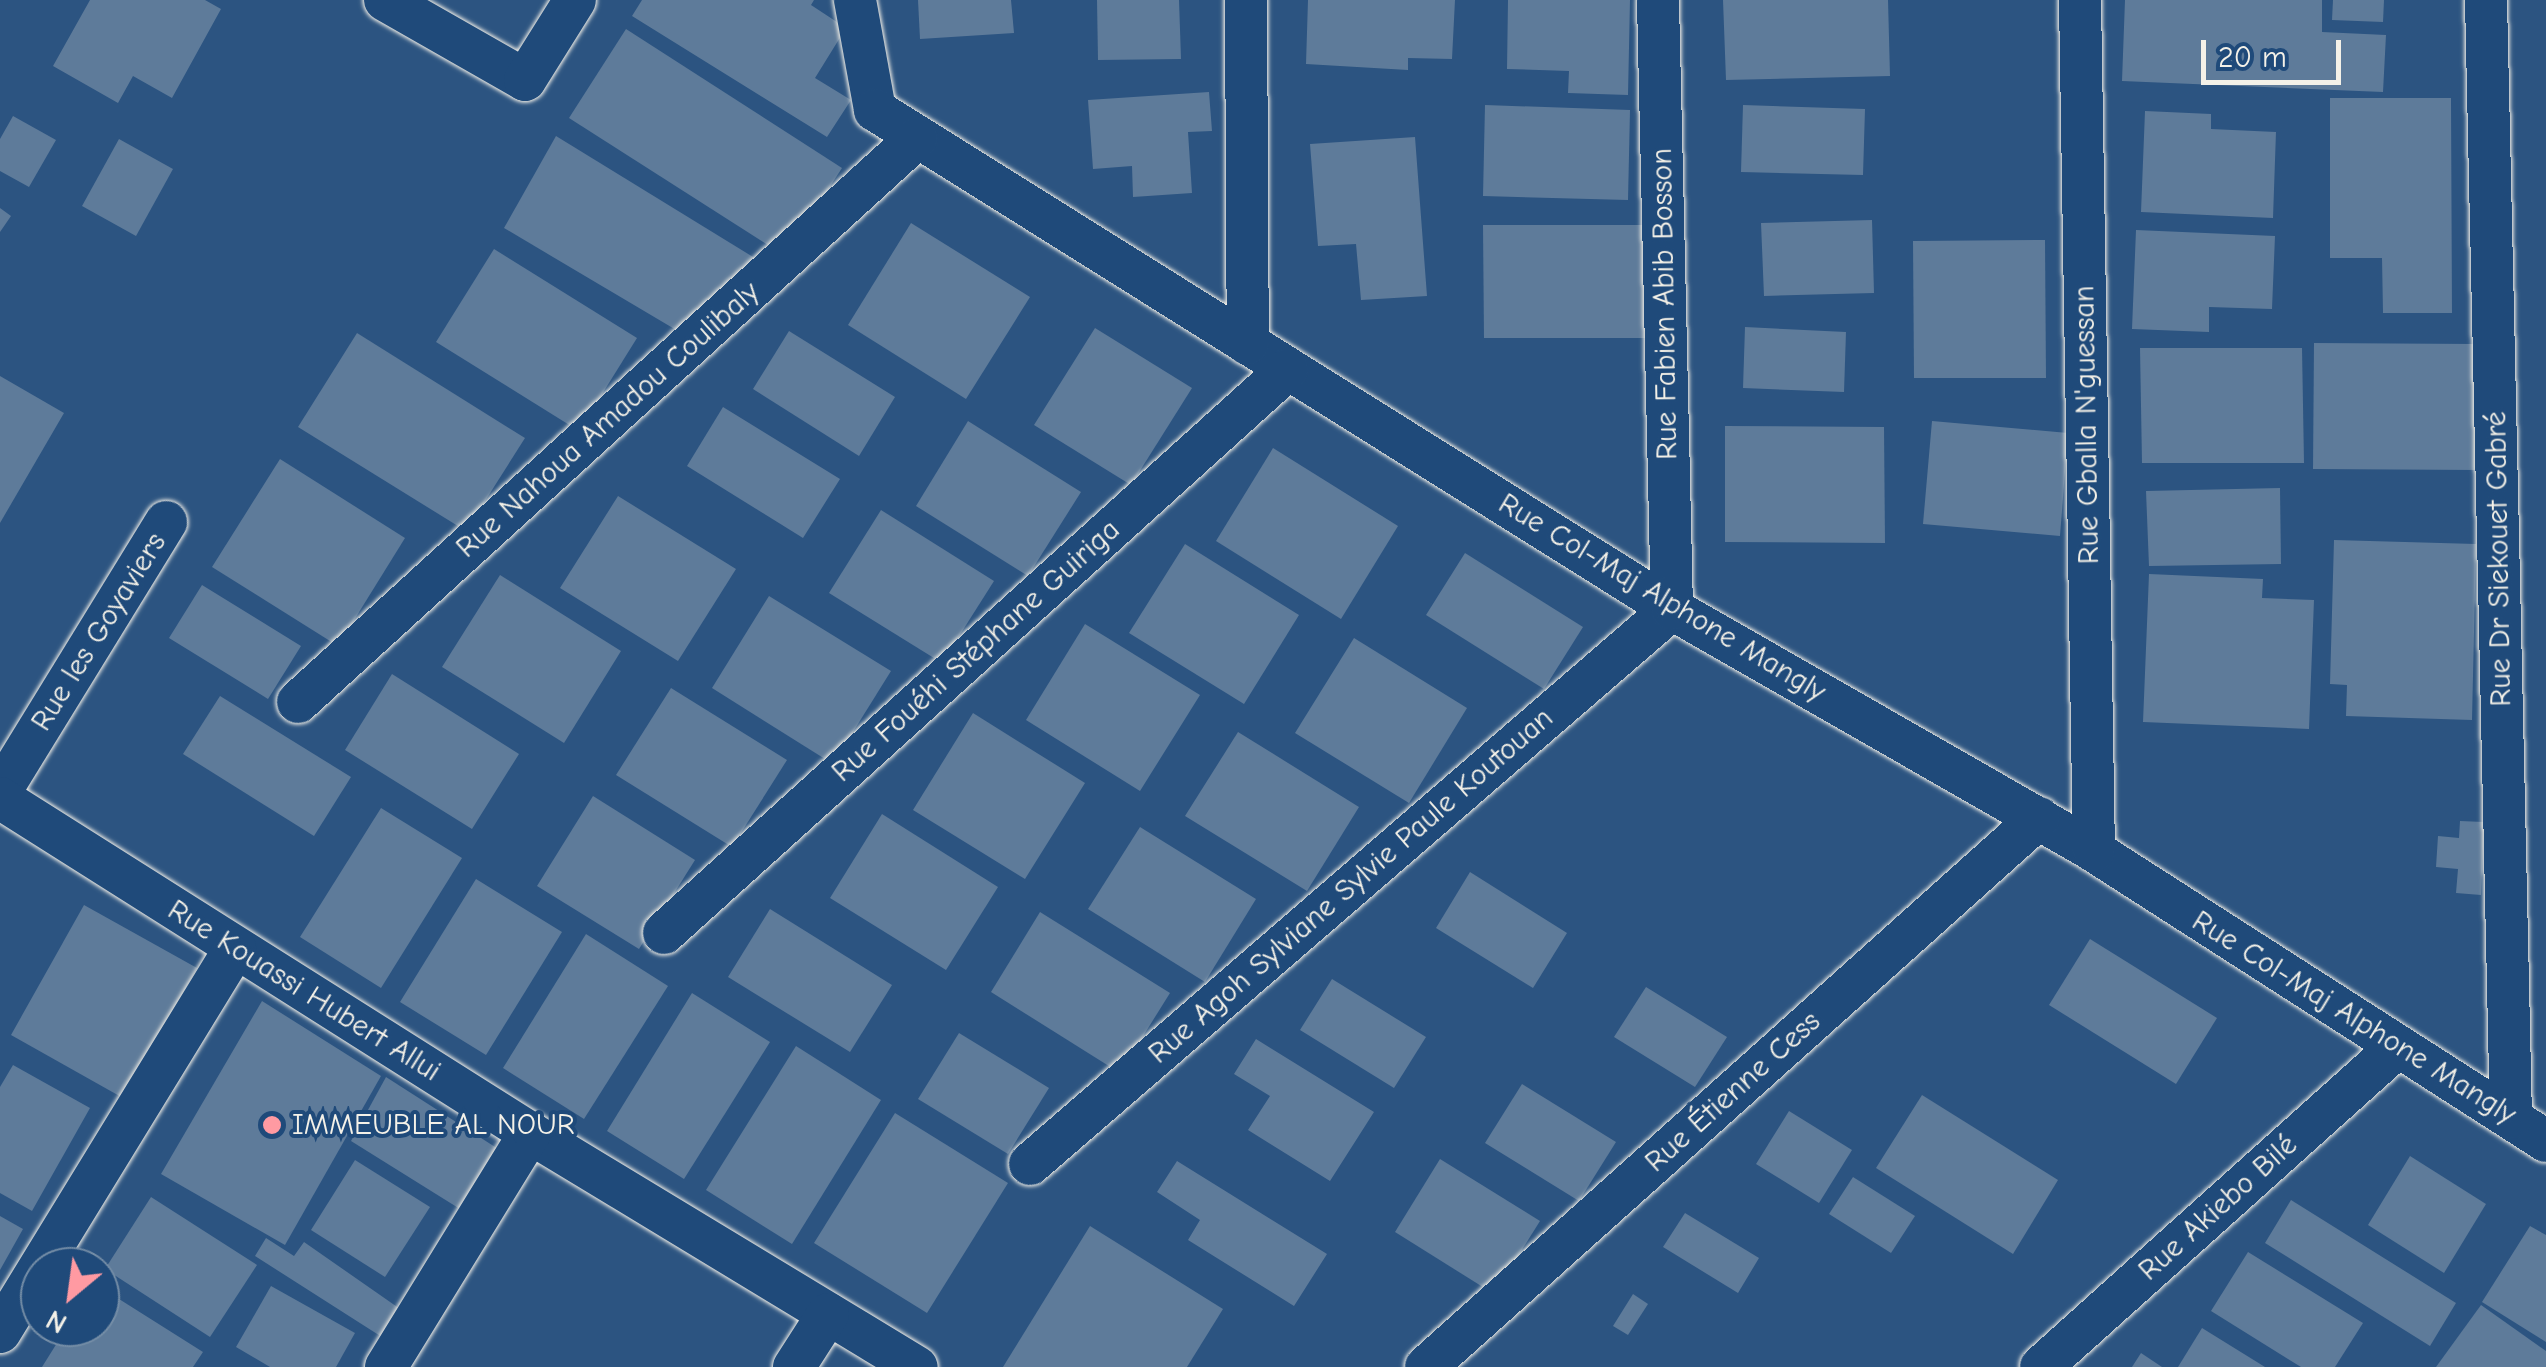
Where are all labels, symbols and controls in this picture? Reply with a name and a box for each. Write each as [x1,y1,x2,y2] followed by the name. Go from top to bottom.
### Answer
[2206,20,2346,82] scale bar
[2218,40,2287,75] text: 20 m
[1644,148,1686,460] street label: Rue Fabien Abib Bosson
[449,274,767,566] street label: Rue Nahoua Amadou Coulibaly
[2067,285,2107,565] street label: Rue Gballa N'guessan
[2478,411,2520,707] street label: Rue Dr Siekouet Gabré
[1492,486,1832,710] street label: Rue Col-Maj Alphone Mangly
[825,512,1127,790] street label: Rue Fouéhi Stéphane Guiriga
[24,526,174,738] street label: Rue les Goyaviers
[1141,700,1561,1072] street label: Rue Agoh Sylviane Sylvie Paule Koutouan
[161,892,447,1090] street label: Rue Kouassi Hubert Allui
[2185,903,2523,1133] street label: Rue Col-Maj Alphone Mangly
[1638,1004,1828,1180] street label: Rue Étienne Cess
[292,1107,575,1143] place label: IMMEUBLE AL NOUR
[261,1114,283,1136] marker: IMMEUBLE AL NOUR
[2131,1127,2305,1289] street label: Rue Akiebo Bilé
[20,1247,120,1347] north arrow
[41,1303,72,1340] text: N

